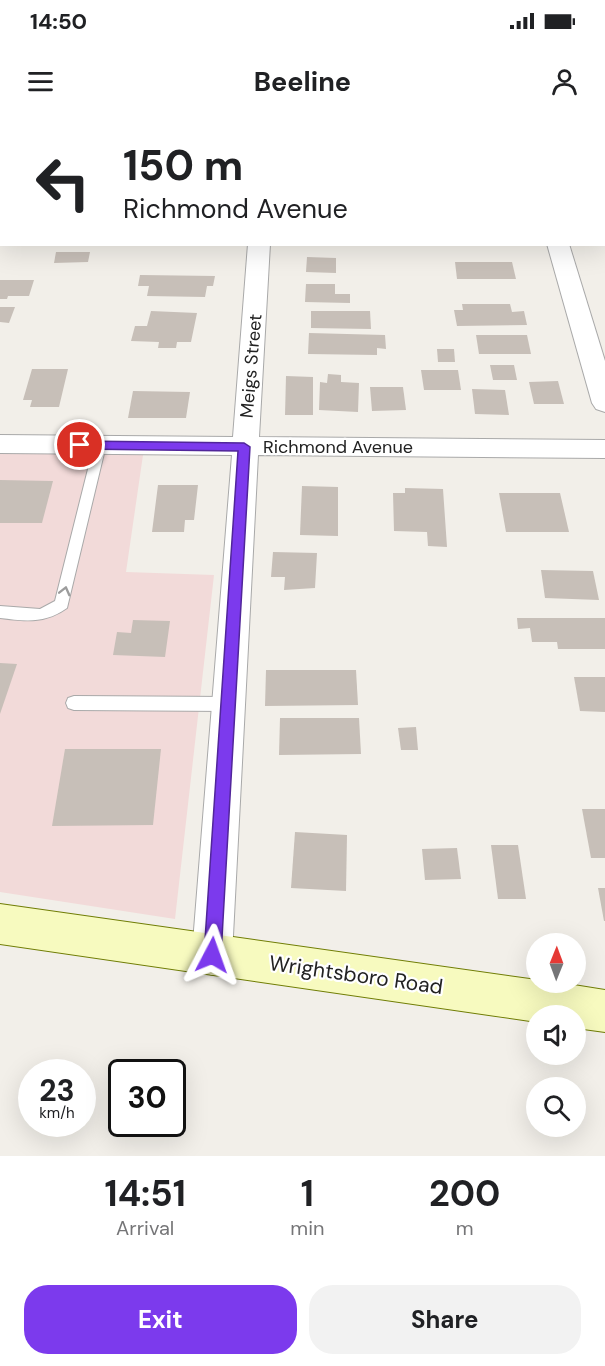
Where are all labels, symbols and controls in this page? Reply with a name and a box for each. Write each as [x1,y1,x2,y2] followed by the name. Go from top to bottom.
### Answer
[30,7,87,36] text: 14:50
[254,64,351,99] text: Beeline
[24,65,57,98] icon: menu
[548,65,581,98] icon: person
[123,138,243,193] text: 150 m
[24,144,102,222] icon: left
[123,191,348,226] text: Richmond Avenue
[234,313,268,419] street label: Meigs Street
[54,419,105,470] pin
[63,428,96,461] icon: arrive
[263,435,413,459] street label: Richmond Avenue
[58,586,71,596] one-way arrow
[180,923,244,987] position arrow
[526,933,586,993] north arrow
[526,933,586,1137] map controls
[267,949,445,1001] street label: Wrightsboro Road
[526,1005,586,1065] button: sound
[108,1059,186,1137] speed limit sign: 30
[39,1071,75,1110] text: 23
[526,1077,586,1137] button: search
[39,1103,75,1123] text: km/h
[105,1170,186,1217] text: 14:51
[301,1170,314,1217] text: 1
[429,1170,500,1217] text: 200
[116,1215,174,1241] text: Arrival
[290,1215,324,1241] text: min
[456,1215,474,1241] text: m
[24,1285,297,1354] button: Exit
[309,1285,581,1354] button: Share

